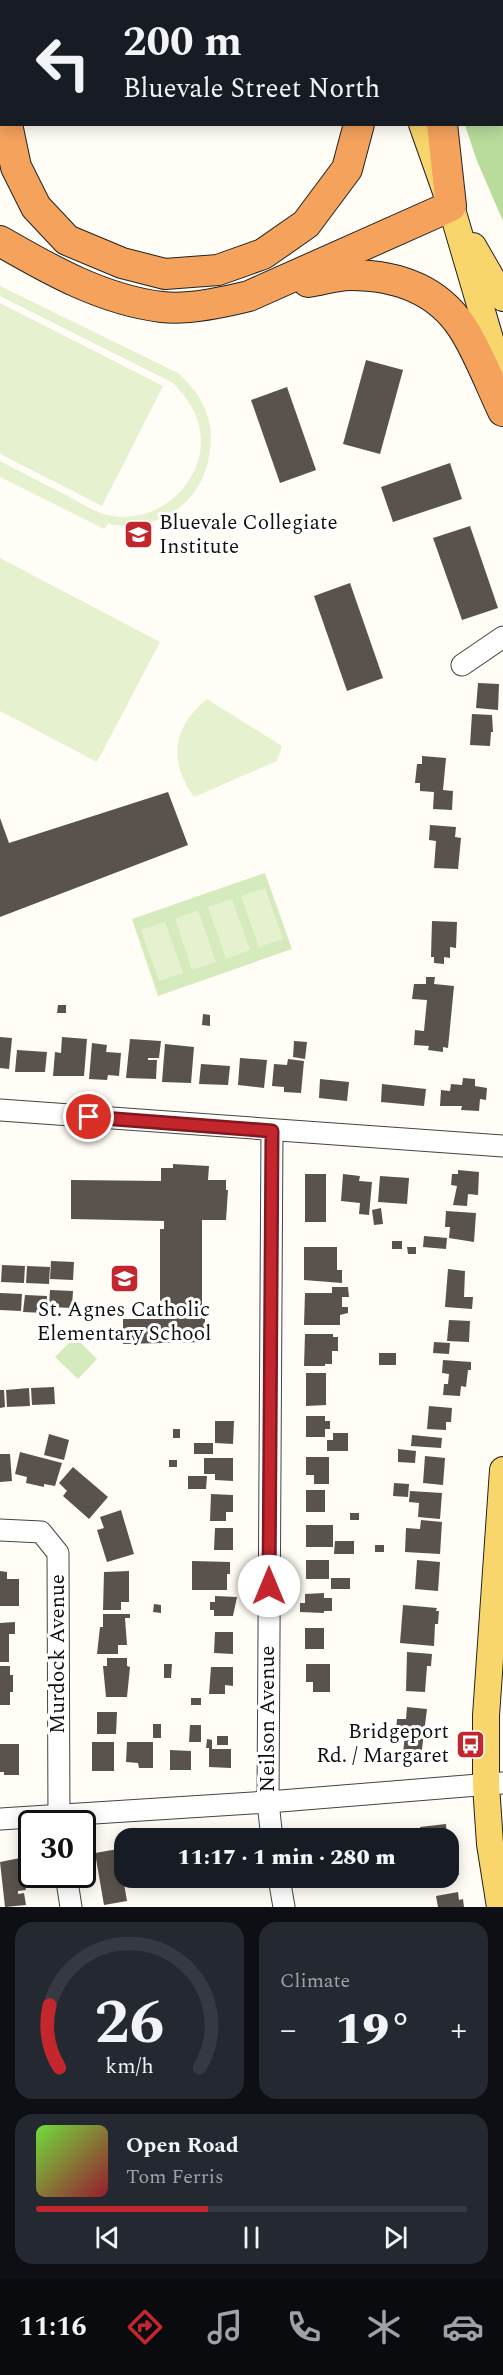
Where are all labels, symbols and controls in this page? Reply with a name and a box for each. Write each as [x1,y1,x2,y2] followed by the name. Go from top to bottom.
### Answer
[123,11,242,74] text: 200 m
[24,24,102,102] icon: left
[123,68,380,110] text: Bluevale Street North
[159,507,338,563] place label: Bluevale Collegiate Institute
[122,519,154,551] school or university icon: Bluevale Collegiate Institute
[63,1091,114,1142] pin
[72,1100,105,1133] icon: arrive
[108,1263,140,1295] school or university icon: St. Agnes Catholic Elementary School
[37,1294,211,1350] place label: St. Agnes Catholic Elementary School
[237,1554,301,1618] position arrow
[42,1574,74,1734] street label: Murdock Avenue
[252,1646,284,1792] street label: Neilson Avenue
[316,1716,449,1772] place label: Bridgeport Rd. / Margaret
[454,1728,486,1760] bus stop icon: Bridgeport Rd. / Margaret
[18,1810,96,1888] speed limit sign: 30
[177,1841,396,1874] text: 11:17 · 1 min · 280 m
[280,1966,350,1996] text: Climate
[94,1976,165,2071] text: 26
[335,1995,412,2064] text: 19°
[280,2005,297,2055] text: −
[450,2005,467,2055] text: +
[105,2050,154,2083] text: km/h
[126,2129,239,2162] text: Open Road
[126,2162,224,2192] text: Tom Ferris
[91,2221,124,2254] icon: previous
[235,2221,268,2254] icon: pause
[379,2221,412,2254] icon: next
[19,2306,87,2348] text: 11:16
[124,2306,166,2348] icon: directions
[204,2306,246,2348] icon: music
[283,2306,325,2348] icon: phone
[363,2306,405,2348] icon: climate
[442,2306,484,2348] icon: car

